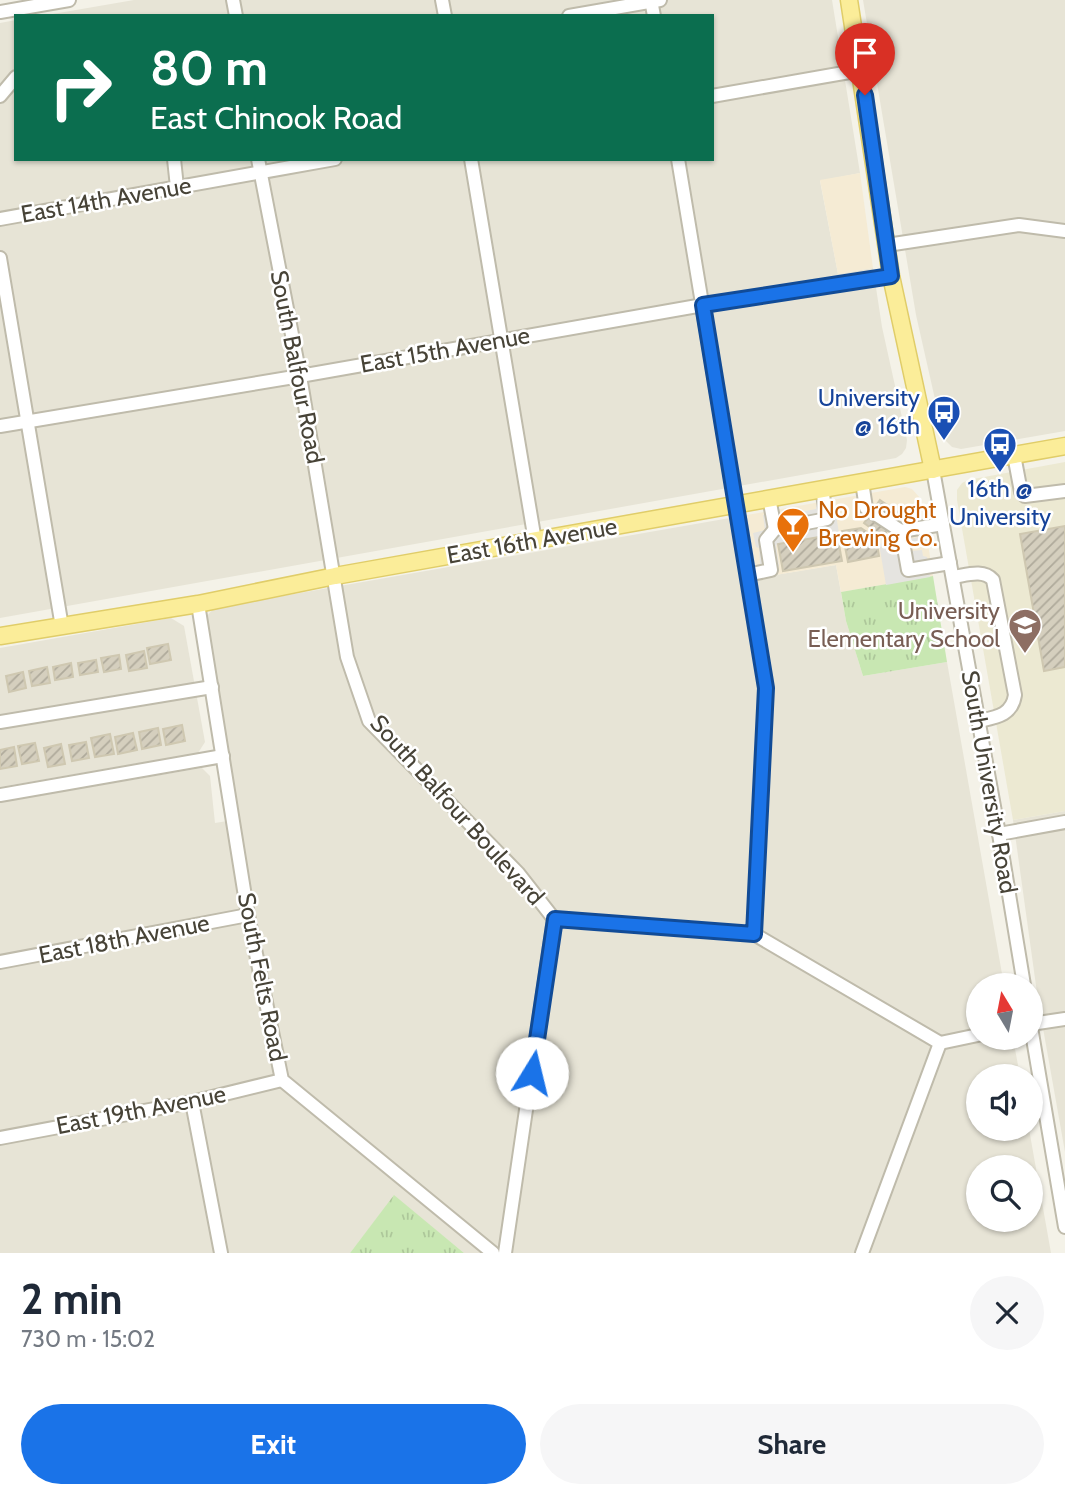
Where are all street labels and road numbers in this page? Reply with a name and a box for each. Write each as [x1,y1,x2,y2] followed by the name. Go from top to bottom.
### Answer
[18,170,193,229] street label: East 14th Avenue
[265,268,330,466] street label: South Balfour Road
[358,320,532,379] street label: East 15th Avenue
[445,511,619,570] street label: East 16th Avenue
[956,668,1023,896] street label: South University Road
[364,709,550,911] street label: South Balfour Boulevard
[232,890,293,1064] street label: South Felts Road
[36,908,212,969] street label: East 18th Avenue
[54,1079,228,1140] street label: East 19th Avenue

